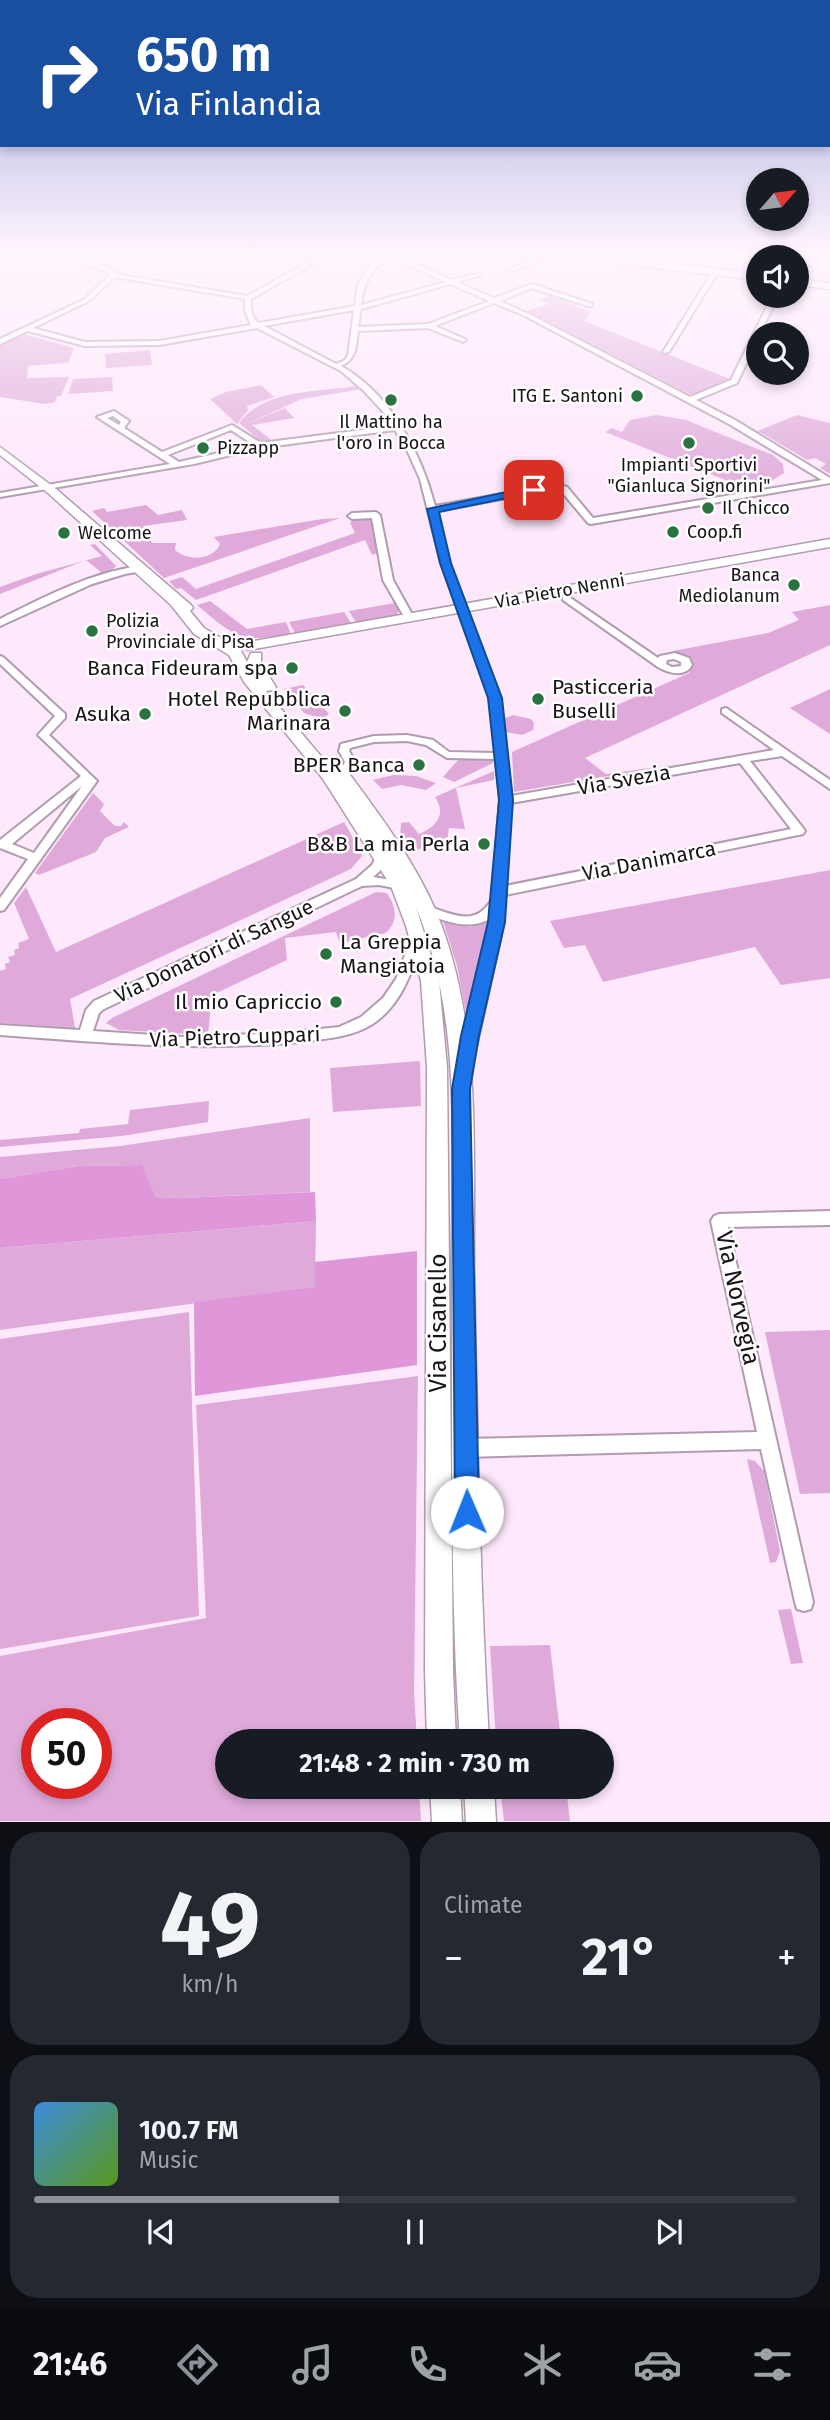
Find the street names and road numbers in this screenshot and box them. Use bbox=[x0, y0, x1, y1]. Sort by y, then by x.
street label: Via Pietro Nenni bbox=[493, 569, 627, 613]
street label: Via Svezia bbox=[576, 759, 672, 801]
street label: Via Danimarca bbox=[580, 835, 718, 887]
street label: Via Donatori di Sangue bbox=[110, 893, 318, 1009]
street label: Via Pietro Cuppari bbox=[149, 1021, 321, 1053]
street label: Via Norvegia bbox=[710, 1228, 766, 1368]
street label: Via Cisanello bbox=[424, 1254, 452, 1392]

